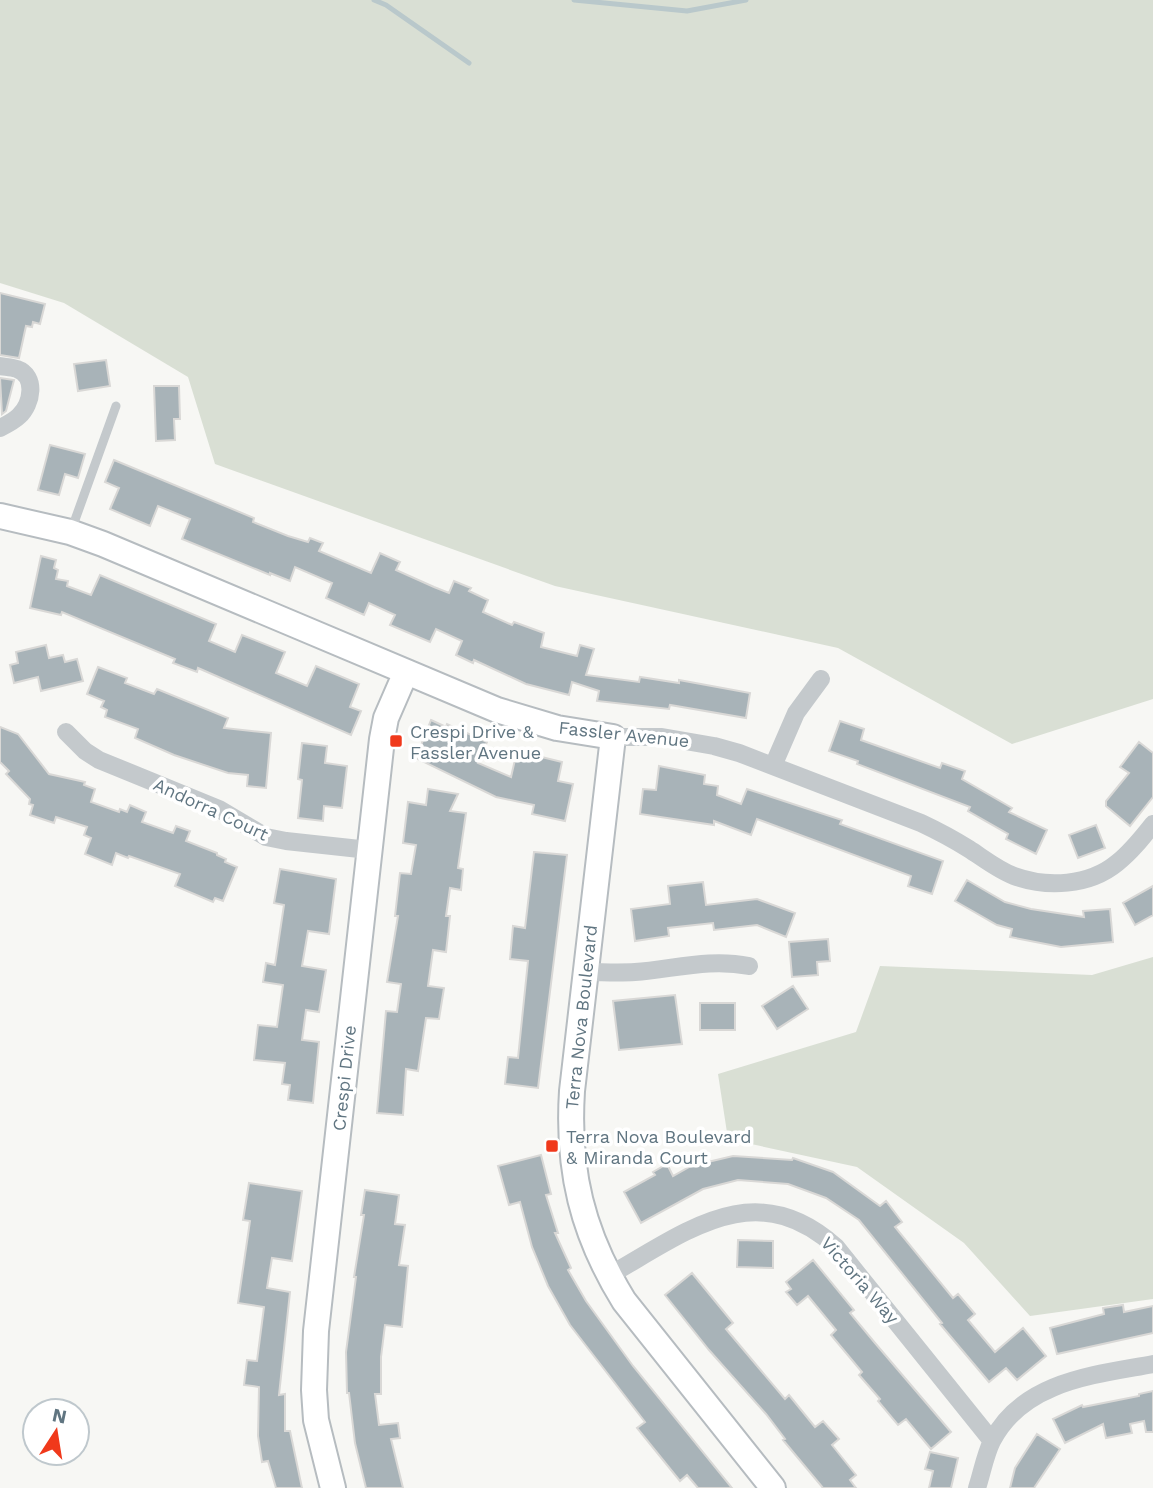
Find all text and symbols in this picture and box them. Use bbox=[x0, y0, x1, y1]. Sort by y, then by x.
street label: Fassler Avenue bbox=[558, 717, 690, 751]
place label: Crespi Drive & Fassler Avenue bbox=[410, 721, 541, 763]
marker: Crespi Drive & Fassler Avenue bbox=[388, 733, 404, 749]
street label: Andorra Court bbox=[150, 773, 272, 845]
street label: Terra Nova Boulevard bbox=[561, 924, 601, 1110]
street label: Crespi Drive bbox=[328, 1024, 360, 1132]
place label: Terra Nova Boulevard & Miranda Court bbox=[566, 1126, 752, 1168]
marker: Terra Nova Boulevard & Miranda Court bbox=[544, 1138, 560, 1154]
street label: Victoria Way bbox=[817, 1232, 904, 1328]
north arrow bbox=[21, 1397, 91, 1467]
text: N bbox=[50, 1403, 69, 1429]

